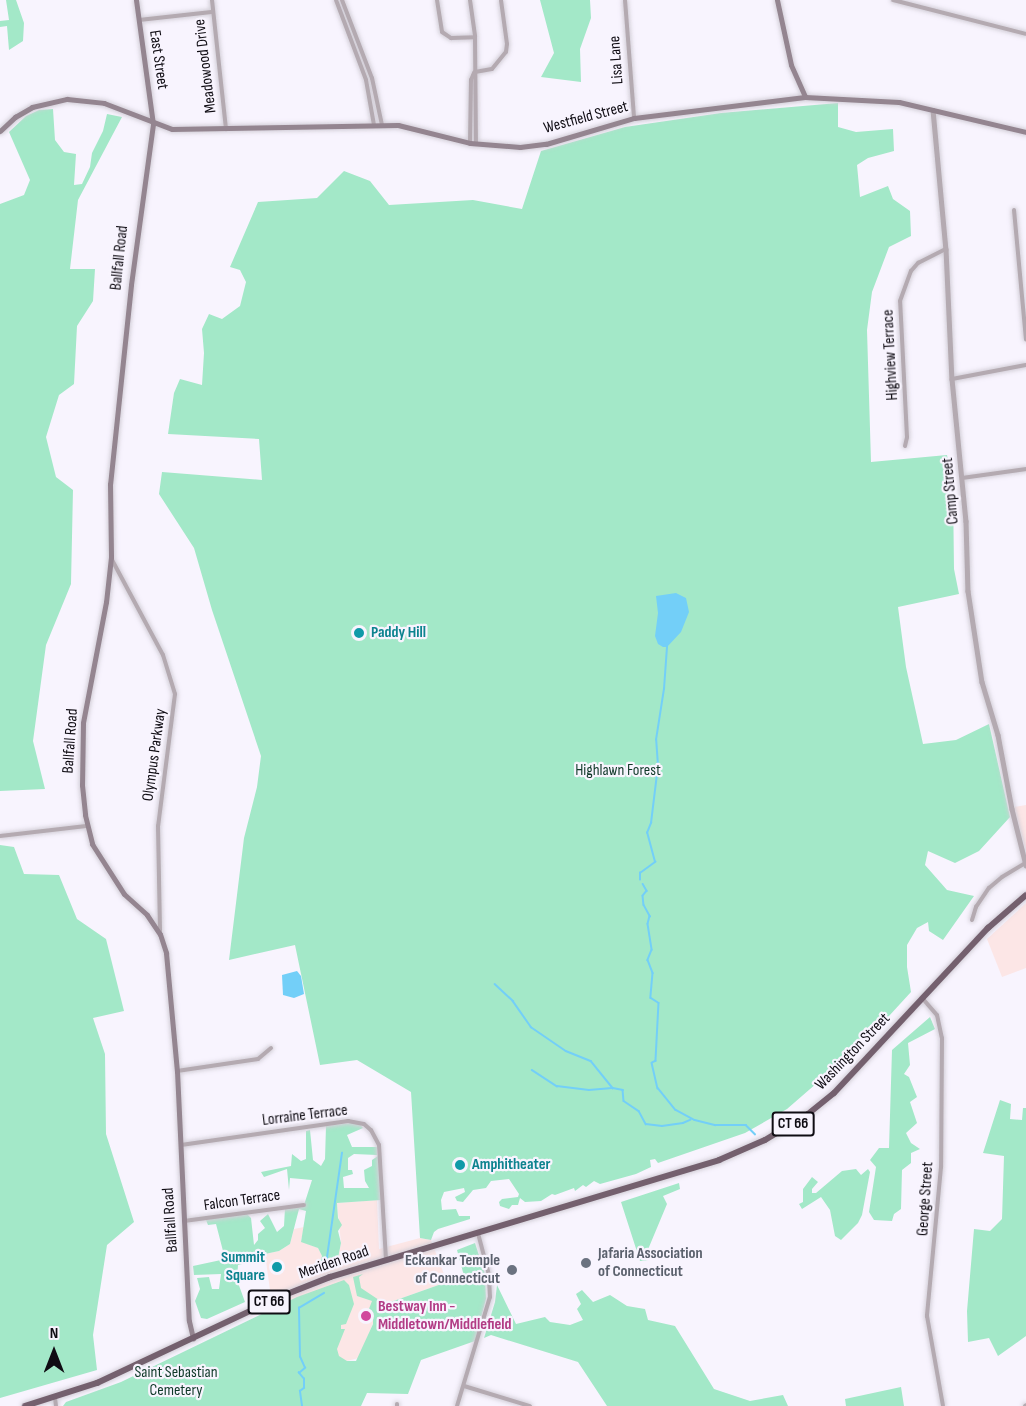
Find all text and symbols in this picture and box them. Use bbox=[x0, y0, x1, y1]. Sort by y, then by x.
street label: Meadowood Drive bbox=[191, 18, 221, 114]
street label: East Street bbox=[144, 29, 172, 91]
street label: Lisa Lane bbox=[606, 35, 628, 85]
street label: Westfield Street bbox=[542, 98, 630, 138]
street label: Ballfall Road bbox=[107, 225, 133, 291]
street label: Highview Terrace bbox=[879, 309, 903, 401]
street label: Camp Street bbox=[939, 457, 963, 525]
place label: Paddy Hill bbox=[371, 623, 426, 643]
marker: Paddy Hill bbox=[352, 626, 366, 640]
street label: Olympus Parkway bbox=[139, 707, 171, 803]
street label: Ballfall Road bbox=[59, 708, 83, 774]
park label: Highlawn Forest bbox=[575, 761, 661, 781]
street label: Washington Street bbox=[812, 1010, 894, 1094]
street label: Lorraine Terrace bbox=[261, 1101, 349, 1131]
road number: CT 66 bbox=[770, 1112, 816, 1136]
place label: Amphitheater bbox=[472, 1155, 550, 1175]
marker: Amphitheater bbox=[453, 1158, 467, 1172]
street label: George Street bbox=[914, 1161, 938, 1237]
street label: Falcon Terrace bbox=[203, 1186, 281, 1216]
street label: Ballfall Road bbox=[159, 1187, 183, 1253]
street label: Meriden Road bbox=[297, 1242, 371, 1284]
place label: Jafaria Association of Connecticut bbox=[598, 1244, 703, 1282]
place label: Summit Square bbox=[221, 1248, 265, 1286]
place label: Eckankar Temple of Connecticut bbox=[405, 1251, 500, 1289]
marker: Jafaria Association of Connecticut bbox=[579, 1256, 593, 1270]
marker: Summit Square bbox=[270, 1260, 284, 1274]
marker: Eckankar Temple of Connecticut bbox=[505, 1263, 519, 1277]
road number: CT 66 bbox=[246, 1290, 292, 1314]
place label: Bestway Inn - Middletown/Middlefield bbox=[378, 1297, 512, 1335]
marker: Bestway Inn - Middletown/Middlefield bbox=[359, 1309, 373, 1323]
north arrow bbox=[24, 1322, 84, 1382]
text: N bbox=[50, 1324, 58, 1343]
park label: Saint Sebastian Cemetery bbox=[134, 1363, 218, 1401]

